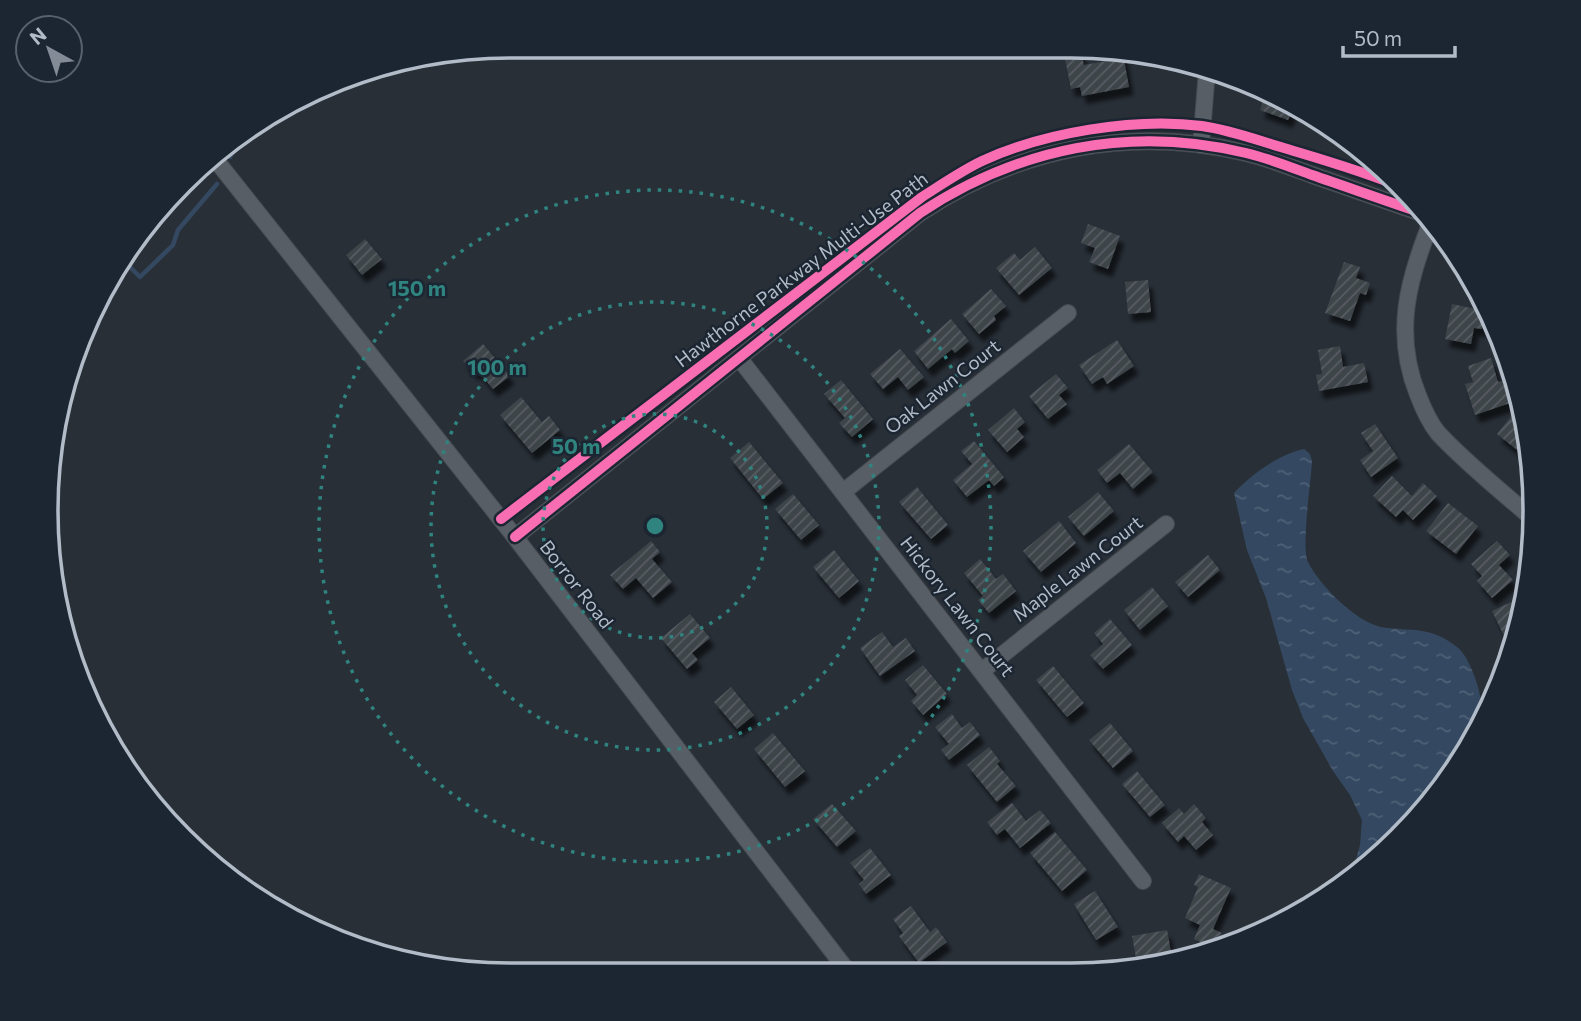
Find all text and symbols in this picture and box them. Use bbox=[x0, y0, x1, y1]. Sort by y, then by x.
north arrow bbox=[14, 14, 84, 84]
scale bar bbox=[1343, 14, 1455, 58]
text: N bbox=[25, 22, 51, 49]
text: 50 m bbox=[1354, 25, 1402, 50]
street label: Hawthorne Parkway Multi-Use Path bbox=[670, 166, 932, 372]
text: 150 m bbox=[388, 275, 446, 300]
street label: Oak Lawn Court bbox=[880, 334, 1004, 438]
text: 100 m bbox=[467, 354, 527, 379]
text: 50 m bbox=[552, 433, 600, 458]
street label: Maple Lawn Court bbox=[1008, 510, 1147, 626]
centre of rings bbox=[643, 514, 667, 538]
street label: Hickory Lawn Court bbox=[896, 531, 1020, 681]
street label: Borror Road bbox=[535, 535, 619, 633]

